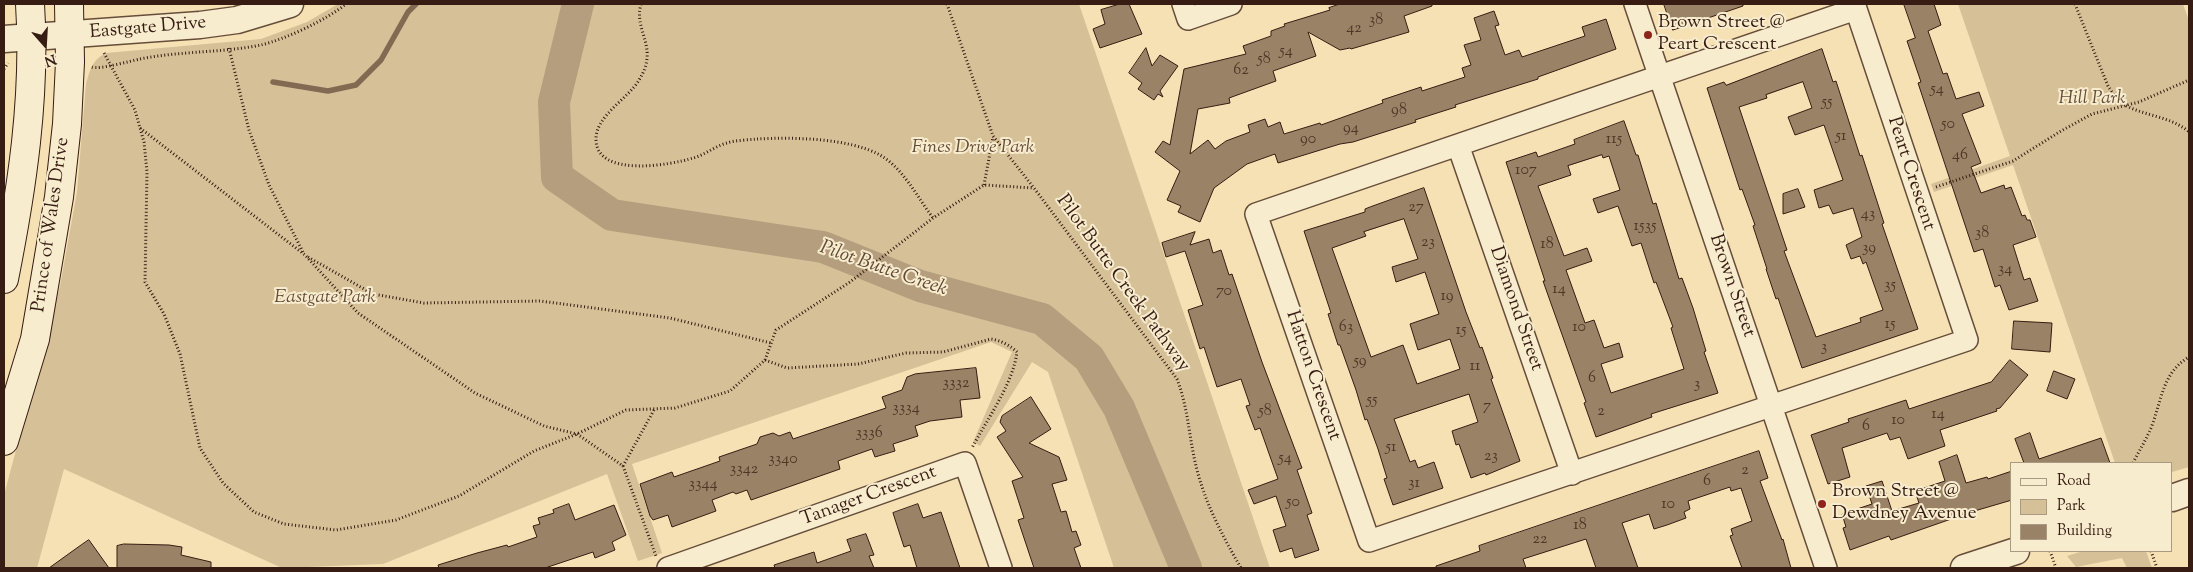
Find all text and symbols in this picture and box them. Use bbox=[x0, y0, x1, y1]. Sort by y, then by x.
house number: 38 bbox=[1369, 11, 1383, 31]
street label: Eastgate Drive bbox=[89, 13, 207, 45]
place label: Brown Street @ Peart Crescent bbox=[1658, 13, 1785, 57]
house number: 42 bbox=[1346, 19, 1362, 39]
north arrow bbox=[20, 20, 70, 70]
marker: Brown Street @ Peart Crescent bbox=[1642, 29, 1654, 41]
house number: 54 bbox=[1279, 42, 1293, 62]
text: N bbox=[41, 48, 58, 70]
house number: 58 bbox=[1257, 50, 1271, 70]
house number: 62 bbox=[1233, 61, 1249, 81]
house number: 54 bbox=[1930, 80, 1944, 100]
park label: Hill Park bbox=[2058, 89, 2126, 111]
house number: 55 bbox=[1821, 93, 1833, 113]
house number: 98 bbox=[1391, 101, 1407, 121]
street label: Peart Crescent bbox=[1881, 114, 1939, 234]
house number: 50 bbox=[1941, 115, 1955, 135]
house number: 94 bbox=[1343, 119, 1359, 139]
house number: 51 bbox=[1836, 127, 1846, 147]
house number: 90 bbox=[1300, 130, 1316, 150]
house number: 115 bbox=[1606, 130, 1622, 150]
street label: Prince of Wales Drive bbox=[28, 136, 76, 314]
park label: Fines Drive Park bbox=[912, 138, 1034, 160]
house number: 46 bbox=[1952, 146, 1968, 166]
house number: 107 bbox=[1515, 161, 1537, 181]
street label: Pilot Butte Creek Pathway bbox=[1050, 191, 1194, 377]
house number: 27 bbox=[1408, 198, 1424, 218]
house number: 43 bbox=[1861, 205, 1875, 225]
house number: 1535 bbox=[1634, 217, 1656, 237]
house number: 38 bbox=[1975, 224, 1989, 244]
street label: Brown Street bbox=[1703, 231, 1759, 341]
house number: 23 bbox=[1421, 233, 1435, 253]
house number: 18 bbox=[1540, 235, 1554, 255]
water label: Pilot Butte Creek bbox=[816, 237, 950, 303]
house number: 39 bbox=[1862, 239, 1876, 259]
street label: Diamond Street bbox=[1483, 244, 1547, 374]
house number: 34 bbox=[1998, 260, 2012, 280]
house number: 35 bbox=[1884, 276, 1896, 296]
house number: 14 bbox=[1552, 280, 1566, 300]
house number: 70 bbox=[1216, 282, 1232, 302]
house number: 19 bbox=[1440, 287, 1454, 307]
park label: Eastgate Park bbox=[274, 288, 376, 310]
street label: Hatton Crescent bbox=[1279, 308, 1345, 444]
house number: 15 bbox=[1885, 315, 1895, 335]
house number: 63 bbox=[1339, 318, 1353, 338]
house number: 10 bbox=[1572, 318, 1586, 338]
house number: 15 bbox=[1456, 321, 1466, 341]
house number: 3 bbox=[1821, 338, 1827, 358]
house number: 59 bbox=[1353, 352, 1367, 372]
house number: 11 bbox=[1470, 357, 1480, 377]
house number: 6 bbox=[1588, 369, 1596, 389]
house number: 3332 bbox=[943, 374, 969, 394]
house number: 3 bbox=[1694, 375, 1700, 395]
house number: 55 bbox=[1366, 391, 1378, 411]
house number: 7 bbox=[1483, 397, 1491, 417]
house number: 3334 bbox=[892, 399, 920, 419]
house number: 58 bbox=[1258, 402, 1272, 422]
house number: 2 bbox=[1597, 402, 1605, 422]
house number: 14 bbox=[1931, 405, 1945, 425]
house number: 10 bbox=[1891, 411, 1905, 431]
house number: 6 bbox=[1862, 417, 1870, 437]
house number: 3336 bbox=[855, 424, 883, 444]
house number: 51 bbox=[1386, 438, 1396, 458]
house number: 23 bbox=[1484, 447, 1498, 467]
house number: 54 bbox=[1278, 449, 1292, 469]
house number: 3340 bbox=[768, 450, 798, 470]
house number: 3342 bbox=[730, 460, 758, 480]
house number: 2 bbox=[1741, 461, 1749, 481]
street label: Tanager Crescent bbox=[798, 462, 940, 532]
legend bbox=[2010, 462, 2173, 552]
text: Road bbox=[2057, 471, 2091, 492]
house number: 6 bbox=[1703, 472, 1711, 492]
house number: 31 bbox=[1408, 474, 1420, 494]
house number: 3344 bbox=[688, 475, 718, 495]
place label: Brown Street @ Dewdney Avenue bbox=[1832, 482, 1977, 526]
house number: 50 bbox=[1286, 493, 1300, 513]
house number: 10 bbox=[1661, 495, 1675, 515]
text: Park bbox=[2057, 496, 2086, 517]
marker: Brown Street @ Dewdney Avenue bbox=[1816, 498, 1828, 510]
house number: 18 bbox=[1573, 516, 1587, 536]
text: Building bbox=[2057, 521, 2112, 542]
house number: 22 bbox=[1533, 530, 1547, 550]

